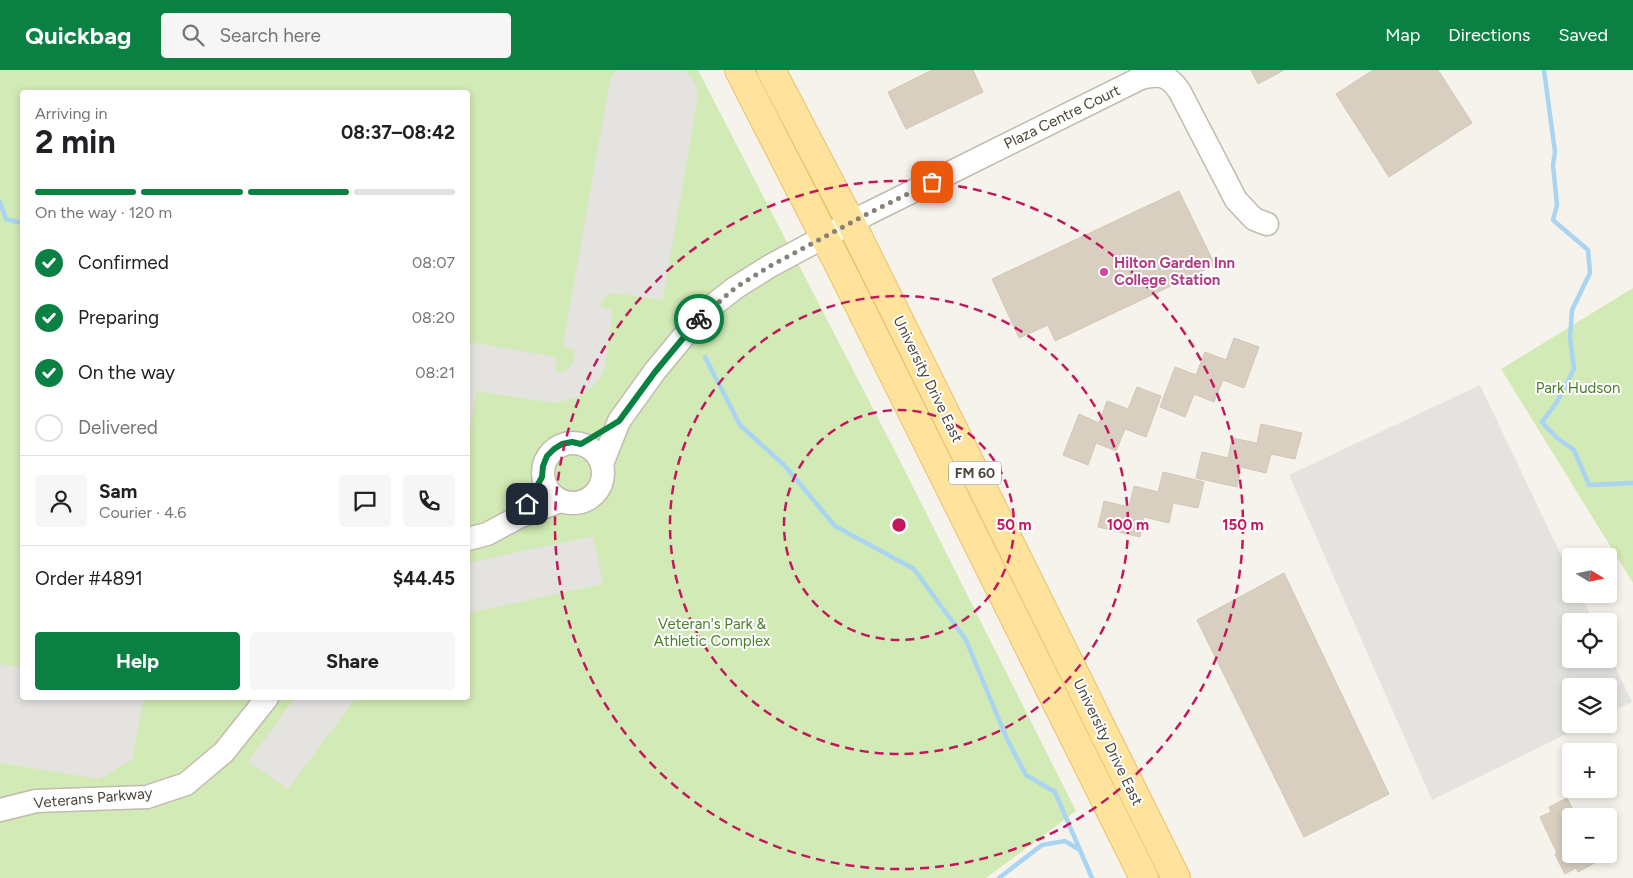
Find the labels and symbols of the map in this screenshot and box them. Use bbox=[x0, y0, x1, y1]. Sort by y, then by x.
street label: Plaza Centre Court bbox=[1001, 81, 1123, 153]
pin bbox=[911, 161, 953, 203]
place label: Hilton Garden Inn College Station bbox=[1114, 254, 1235, 289]
marker: Hilton Garden Inn College Station bbox=[1098, 266, 1110, 278]
courier bbox=[674, 294, 724, 344]
street label: University Drive East bbox=[890, 313, 967, 446]
park label: Park Hudson bbox=[1536, 379, 1620, 397]
road number: FM 60 bbox=[949, 462, 1001, 484]
pin bbox=[506, 483, 548, 525]
centre of rings bbox=[890, 516, 908, 534]
text: 50 m bbox=[996, 516, 1032, 534]
text: 100 m bbox=[1107, 516, 1149, 534]
text: 150 m bbox=[1222, 516, 1264, 534]
north arrow bbox=[1562, 548, 1618, 602]
park label: Veteran's Park & Athletic Complex bbox=[654, 615, 770, 650]
street label: University Drive East bbox=[1070, 676, 1147, 809]
street label: Veterans Parkway bbox=[33, 784, 153, 812]

